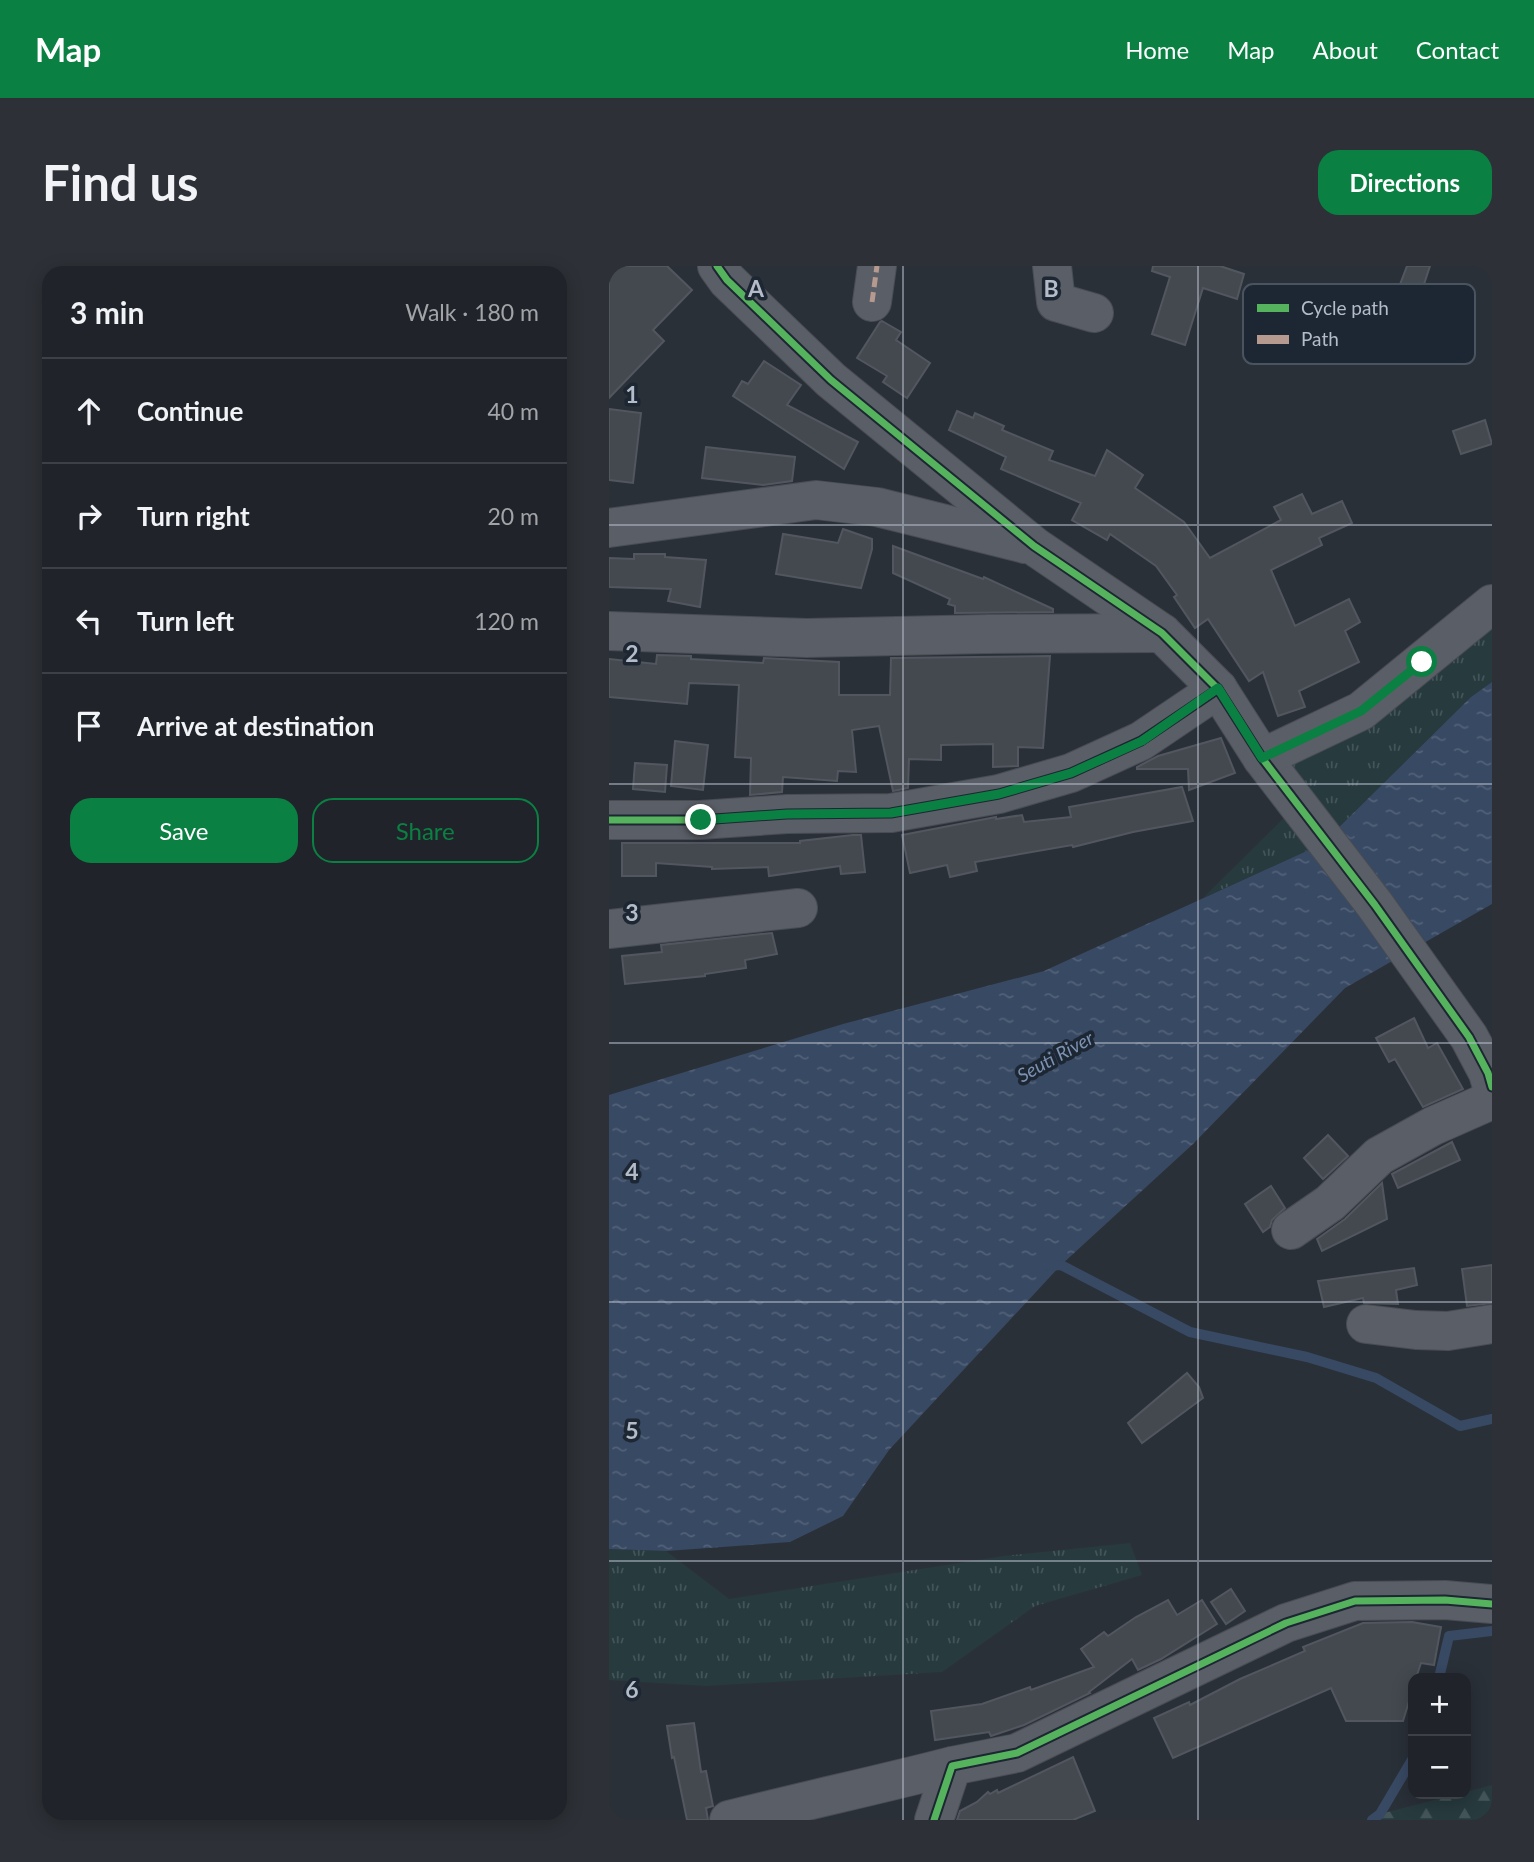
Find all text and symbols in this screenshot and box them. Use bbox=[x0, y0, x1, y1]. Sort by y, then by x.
text: Map bbox=[35, 29, 101, 69]
text: Home bbox=[1125, 35, 1189, 64]
text: Map bbox=[1227, 35, 1275, 64]
text: About bbox=[1313, 35, 1378, 64]
text: Contact bbox=[1416, 35, 1499, 64]
button: Directions bbox=[1318, 150, 1492, 215]
text: Find us bbox=[42, 153, 199, 211]
text: A bbox=[747, 274, 765, 302]
text: B bbox=[1043, 274, 1059, 302]
legend bbox=[1243, 284, 1475, 364]
text: 3 min bbox=[70, 294, 144, 330]
text: Cycle path bbox=[1301, 296, 1389, 319]
text: Walk · 180 m bbox=[405, 298, 539, 326]
text: Path bbox=[1301, 327, 1339, 350]
text: 1 bbox=[625, 380, 639, 408]
icon: ahead bbox=[70, 392, 108, 430]
text: Continue bbox=[137, 395, 243, 427]
text: 40 m bbox=[488, 397, 539, 425]
icon: right bbox=[70, 497, 108, 535]
text: Turn right bbox=[137, 500, 250, 532]
text: 20 m bbox=[488, 502, 539, 530]
icon: left bbox=[70, 602, 108, 640]
text: Turn left bbox=[137, 605, 234, 637]
text: 120 m bbox=[474, 607, 539, 635]
text: 2 bbox=[625, 639, 639, 667]
route start bbox=[1406, 646, 1437, 677]
icon: arrive bbox=[70, 707, 108, 745]
text: Arrive at destination bbox=[137, 710, 374, 742]
button: Save bbox=[70, 798, 298, 863]
button: Share bbox=[312, 798, 539, 863]
route end bbox=[685, 804, 716, 835]
text: 3 bbox=[625, 898, 639, 926]
water label: Seuti River bbox=[1013, 1025, 1098, 1086]
text: 4 bbox=[625, 1157, 639, 1185]
text: 5 bbox=[625, 1416, 639, 1444]
map controls bbox=[1408, 1673, 1471, 1799]
button: + bbox=[1408, 1673, 1471, 1736]
text: 6 bbox=[625, 1675, 639, 1703]
button: − bbox=[1408, 1736, 1471, 1799]

